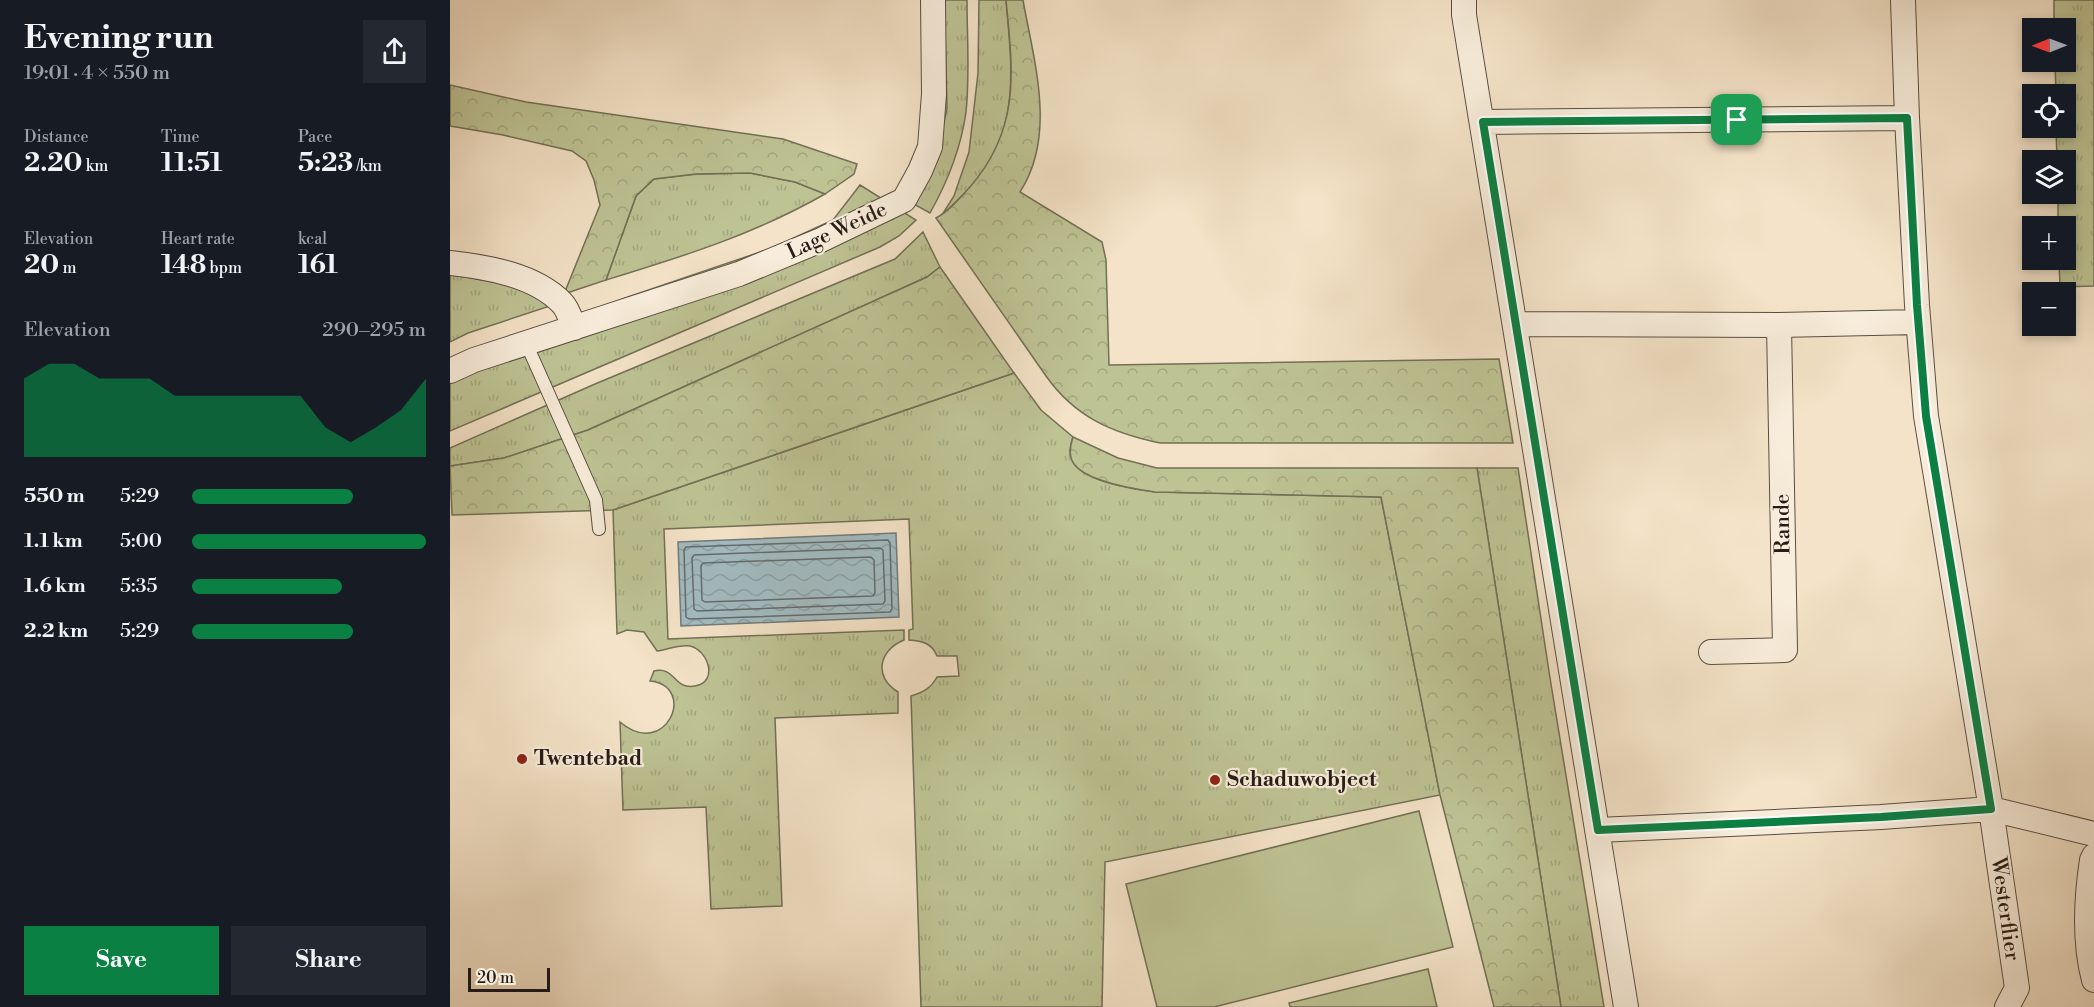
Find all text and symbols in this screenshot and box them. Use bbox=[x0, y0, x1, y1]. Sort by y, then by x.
text: Evening run bbox=[24, 18, 213, 59]
north arrow bbox=[2022, 18, 2076, 72]
map controls bbox=[2022, 18, 2076, 336]
button: share bbox=[363, 20, 426, 83]
text: 19:01 · 4 × 550 m bbox=[24, 61, 170, 86]
button: locate bbox=[2022, 84, 2076, 138]
pin bbox=[1711, 94, 1762, 145]
icon: arrive bbox=[1720, 103, 1753, 136]
text: Distance bbox=[24, 127, 89, 147]
text: Time bbox=[161, 127, 200, 147]
text: Pace bbox=[298, 127, 332, 147]
text: 2.20 bbox=[24, 147, 83, 179]
text: 11:51 bbox=[161, 147, 223, 179]
text: 5:23 bbox=[298, 147, 353, 179]
button: layers bbox=[2022, 150, 2076, 204]
text: km bbox=[83, 156, 108, 176]
text: /km bbox=[353, 156, 382, 176]
street label: Lage Weide bbox=[783, 196, 891, 266]
button: + bbox=[2022, 216, 2076, 270]
text: Elevation bbox=[24, 229, 93, 249]
text: Heart rate bbox=[161, 229, 235, 249]
text: kcal bbox=[298, 229, 327, 249]
text: 20 bbox=[24, 249, 59, 281]
text: 148 bbox=[161, 249, 206, 281]
text: 161 bbox=[298, 249, 338, 281]
text: m bbox=[59, 258, 76, 278]
text: bpm bbox=[206, 258, 242, 278]
button: − bbox=[2022, 282, 2076, 336]
text: Elevation bbox=[24, 318, 111, 343]
text: 290–295 m bbox=[322, 318, 426, 343]
text: 550 m bbox=[24, 484, 85, 509]
text: 5:29 bbox=[120, 484, 159, 509]
street label: Rande bbox=[1769, 493, 1797, 555]
text: 1.1 km bbox=[24, 529, 83, 554]
text: 5:00 bbox=[120, 529, 162, 554]
text: 1.6 km bbox=[24, 574, 86, 599]
text: 5:35 bbox=[120, 574, 158, 599]
text: 2.2 km bbox=[24, 619, 88, 644]
text: 5:29 bbox=[120, 619, 159, 644]
place label: Twentebad bbox=[534, 746, 642, 772]
marker: Twentebad bbox=[515, 752, 529, 766]
place label: Schaduwobject bbox=[1227, 767, 1377, 793]
marker: Schaduwobject bbox=[1208, 773, 1222, 787]
street label: Westerflier bbox=[1985, 855, 2025, 962]
button: Save bbox=[24, 926, 219, 995]
button: Share bbox=[231, 926, 426, 995]
scale bar bbox=[468, 965, 550, 992]
text: 20 m bbox=[477, 968, 514, 988]

